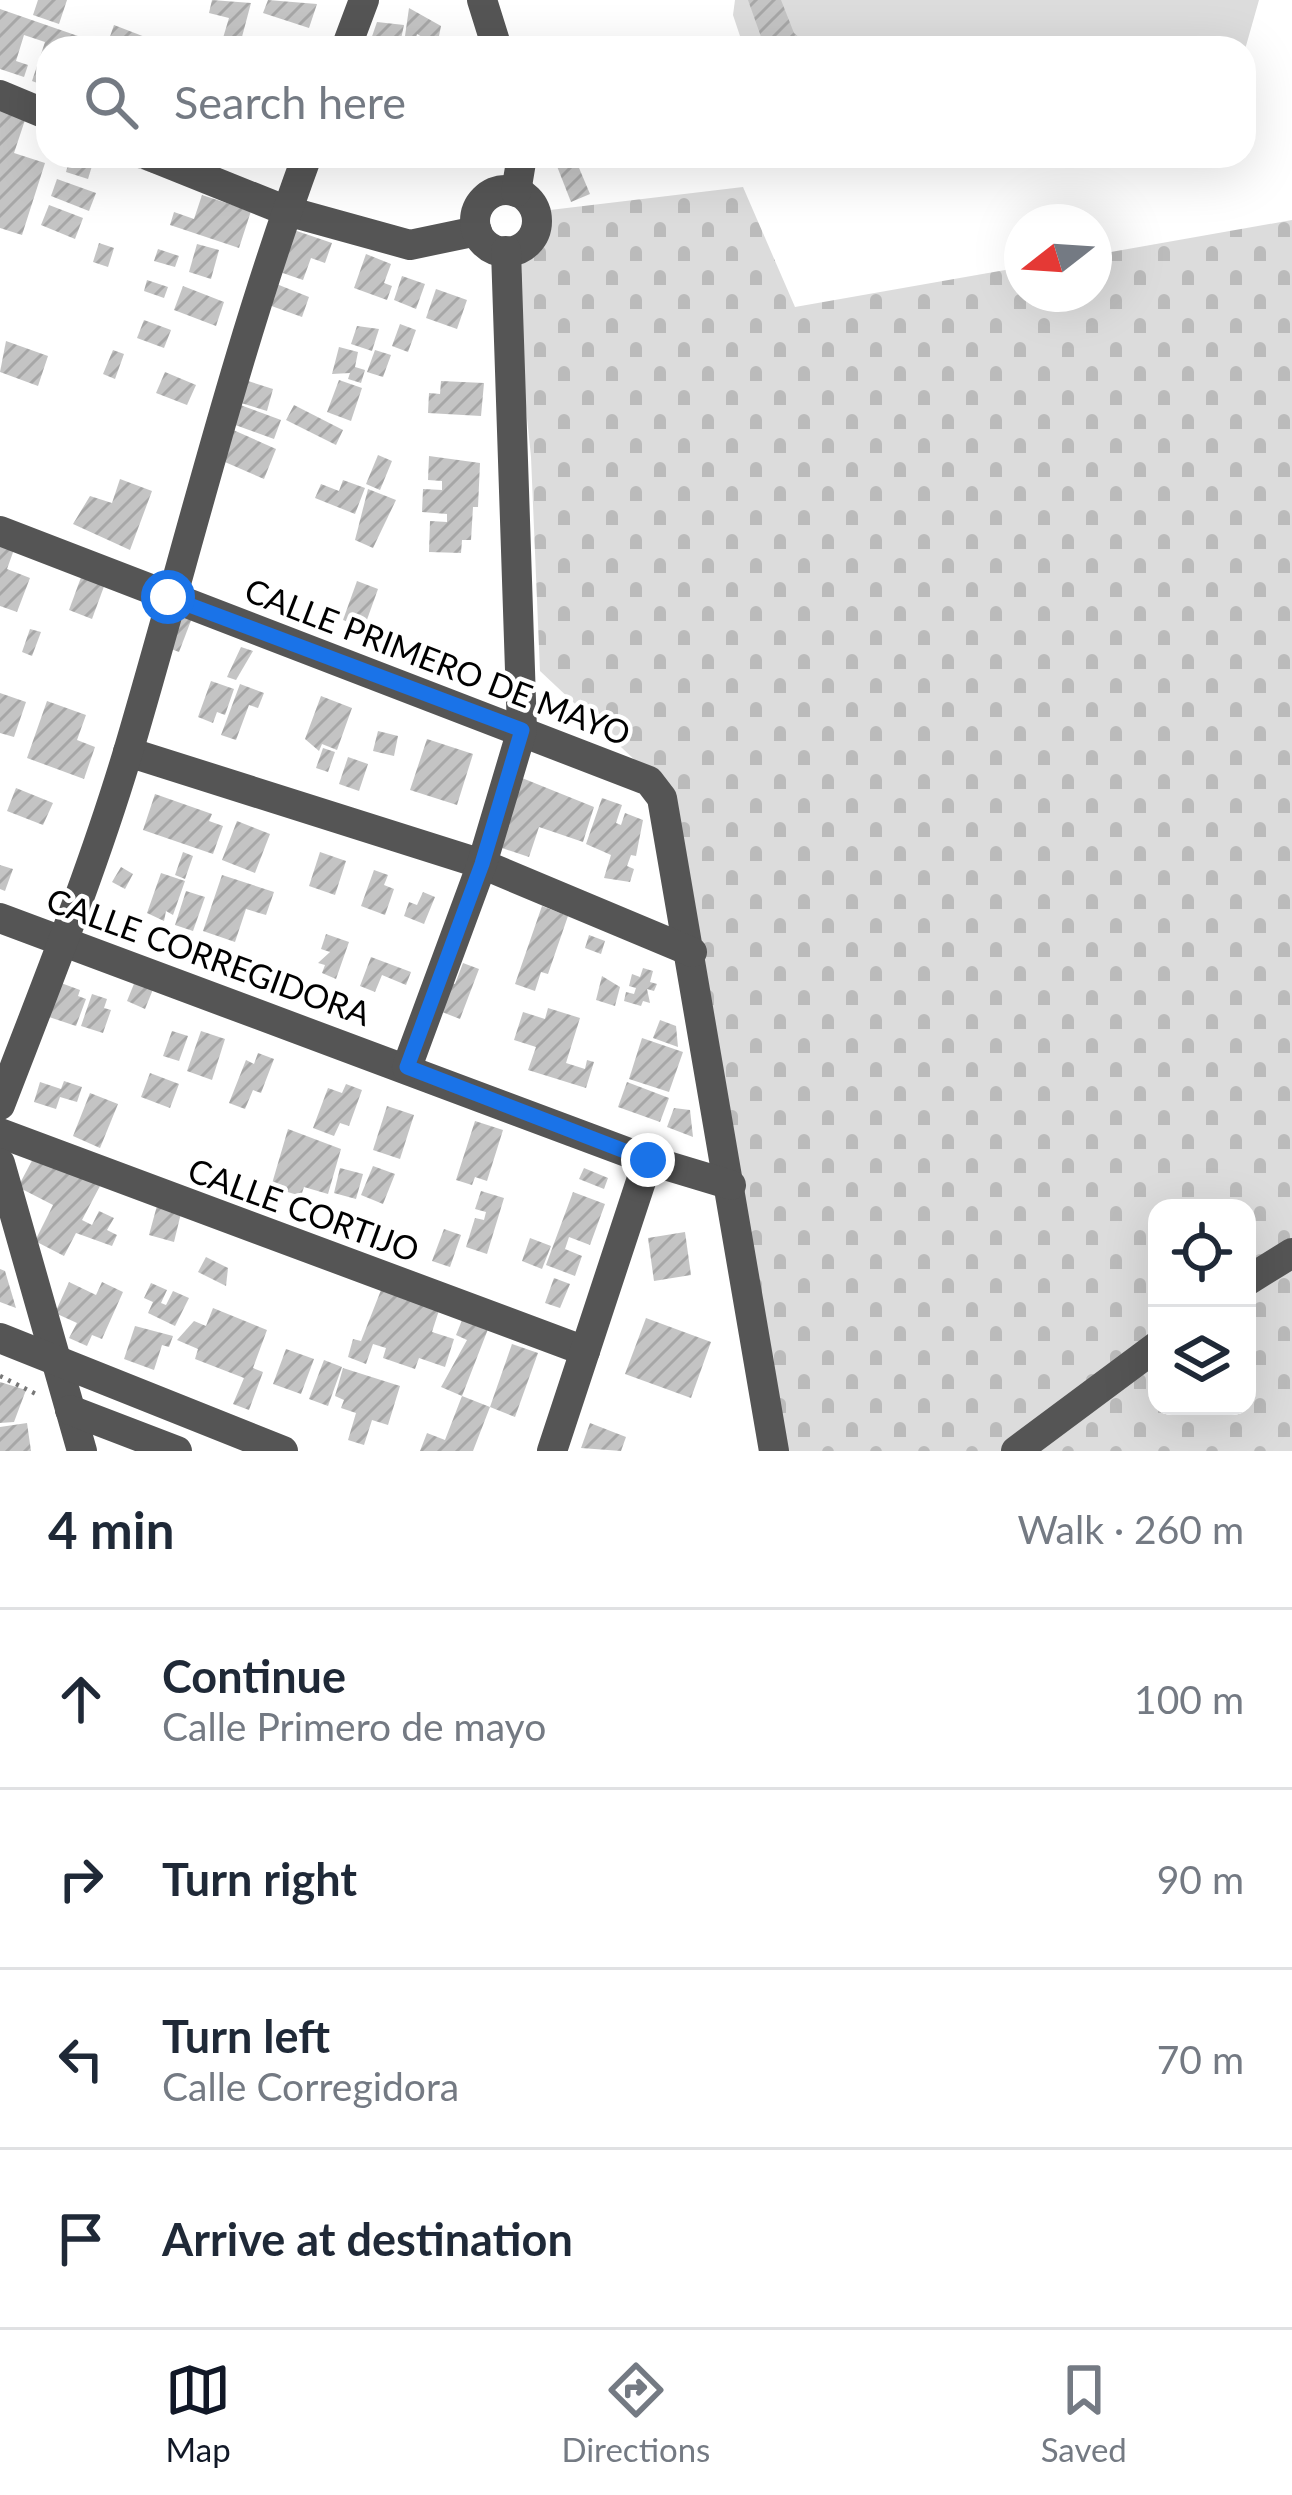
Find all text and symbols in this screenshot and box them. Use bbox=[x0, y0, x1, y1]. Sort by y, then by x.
search box bbox=[36, 36, 1256, 168]
icon: search bbox=[78, 69, 144, 135]
text: Search here bbox=[174, 75, 406, 129]
north arrow bbox=[1004, 204, 1112, 312]
street label: CALLE PRIMERO DE MAYO bbox=[240, 569, 636, 753]
route start bbox=[141, 570, 195, 624]
street label: CALLE CORREGIDORA bbox=[42, 879, 377, 1033]
route end bbox=[621, 1133, 675, 1187]
street label: CALLE CORTIJO bbox=[183, 1149, 425, 1269]
map controls bbox=[1148, 1199, 1256, 1415]
button: locate bbox=[1148, 1199, 1256, 1307]
button: layers bbox=[1148, 1307, 1256, 1415]
text: 4 min bbox=[48, 1499, 174, 1560]
text: Walk · 260 m bbox=[1017, 1506, 1244, 1552]
text: Continue bbox=[162, 1649, 346, 1703]
icon: ahead bbox=[48, 1666, 114, 1732]
text: 100 m bbox=[1134, 1676, 1244, 1722]
text: Calle Primero de mayo bbox=[162, 1703, 546, 1749]
icon: right bbox=[48, 1846, 114, 1912]
text: Turn right bbox=[162, 1852, 357, 1906]
text: 90 m bbox=[1157, 1856, 1244, 1902]
text: Turn left bbox=[162, 2009, 330, 2063]
icon: left bbox=[48, 2026, 114, 2092]
text: 70 m bbox=[1157, 2036, 1244, 2082]
text: Calle Corregidora bbox=[162, 2063, 459, 2109]
icon: arrive bbox=[48, 2206, 114, 2272]
text: Arrive at destination bbox=[162, 2212, 573, 2266]
tab: Map bbox=[165, 2357, 231, 2469]
tab: Directions bbox=[561, 2357, 710, 2469]
tab: Saved bbox=[1041, 2357, 1127, 2469]

